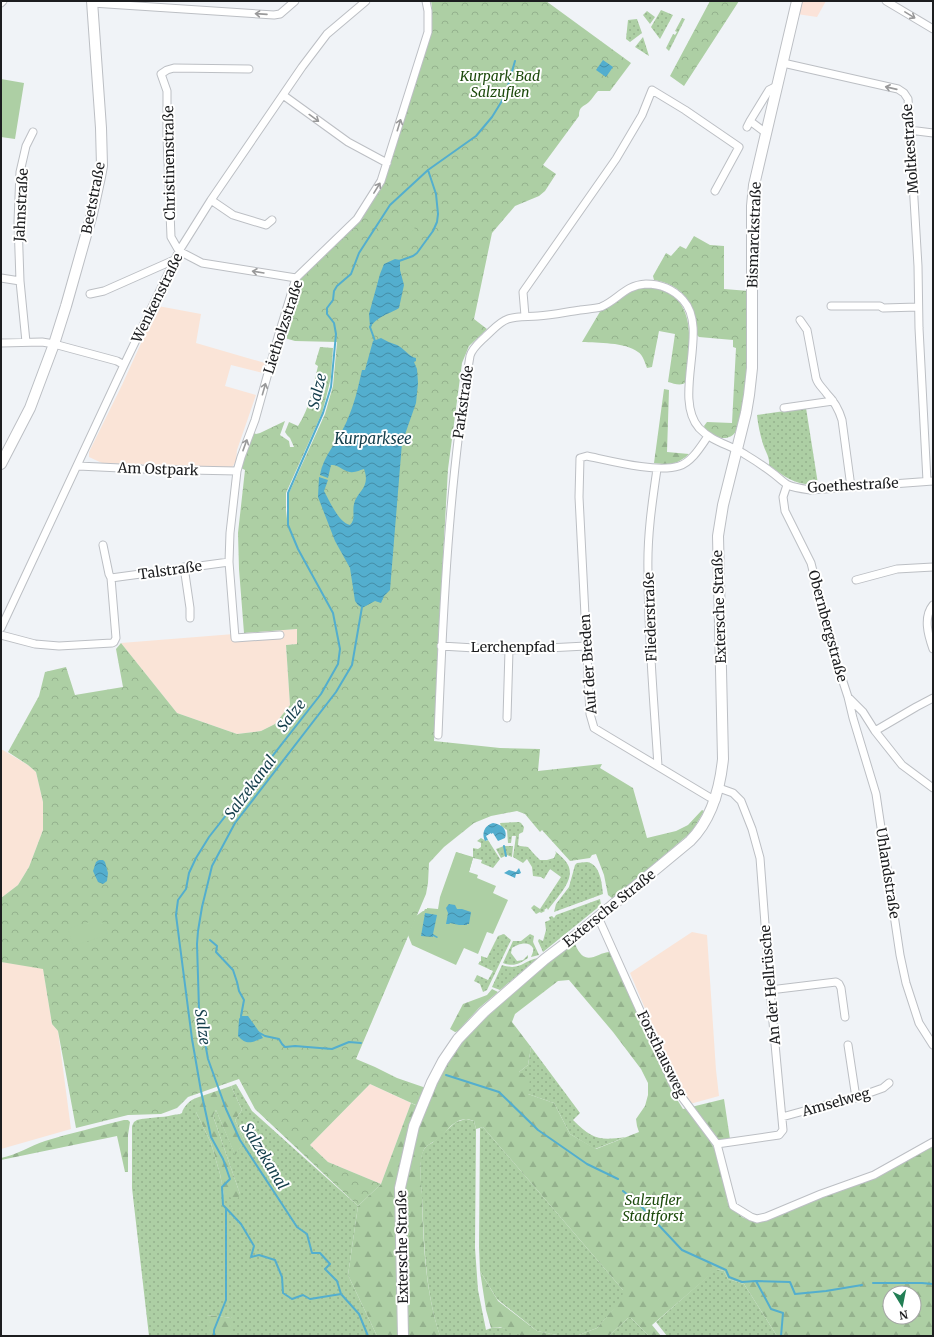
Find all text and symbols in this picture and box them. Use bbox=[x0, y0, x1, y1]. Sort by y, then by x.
one-way arrow bbox=[255, 11, 268, 18]
one-way arrow bbox=[904, 12, 916, 20]
park label: Kurpark Bad Salzuflen bbox=[459, 67, 540, 101]
one-way arrow bbox=[885, 83, 898, 91]
street label: Moltkestraße bbox=[898, 103, 922, 195]
street label: Christinenstraße bbox=[159, 105, 179, 221]
one-way arrow bbox=[309, 114, 320, 122]
one-way arrow bbox=[396, 119, 403, 132]
street label: Beetstraße bbox=[77, 161, 109, 235]
street label: Jahnstraße bbox=[10, 168, 32, 243]
street label: Bismarckstraße bbox=[743, 181, 765, 289]
one-way arrow bbox=[373, 183, 381, 194]
street label: Wenkenstraße bbox=[127, 250, 187, 347]
one-way arrow bbox=[251, 268, 264, 276]
street label: Lietholzstraße bbox=[259, 278, 307, 376]
street label: Parkstraße bbox=[449, 364, 477, 440]
water label: Salze bbox=[304, 371, 330, 411]
one-way arrow bbox=[261, 382, 268, 395]
water label: Kurparksee bbox=[333, 429, 412, 448]
one-way arrow bbox=[242, 439, 249, 452]
street label: Am Ostpark bbox=[116, 459, 199, 479]
street label: Goethestraße bbox=[807, 474, 899, 496]
street label: Extersche Straße bbox=[708, 550, 730, 664]
street label: Talstraße bbox=[137, 557, 203, 583]
street label: Obernbergstraße bbox=[804, 568, 852, 684]
street label: Fliederstraße bbox=[639, 572, 661, 662]
street label: Auf der Breden bbox=[576, 613, 601, 716]
street label: Lerchenpfad bbox=[471, 638, 556, 656]
water label: Salze bbox=[272, 695, 310, 735]
water label: Salzekanal bbox=[220, 751, 280, 823]
street label: Uhlandstraße bbox=[872, 826, 904, 920]
street label: Extersche Straße bbox=[559, 865, 659, 951]
street label: An der Hellrüsche bbox=[756, 924, 784, 1047]
water label: Salze bbox=[191, 1008, 215, 1047]
street label: Forsthausweg bbox=[633, 1008, 691, 1101]
street label: Amselweg bbox=[799, 1084, 872, 1121]
water label: Salzekanal bbox=[238, 1119, 292, 1193]
street label: Extersche Straße bbox=[392, 1190, 412, 1304]
park label: Salzufler Stadtforst bbox=[622, 1191, 684, 1225]
north arrow bbox=[882, 1285, 922, 1325]
text: N bbox=[898, 1307, 909, 1323]

